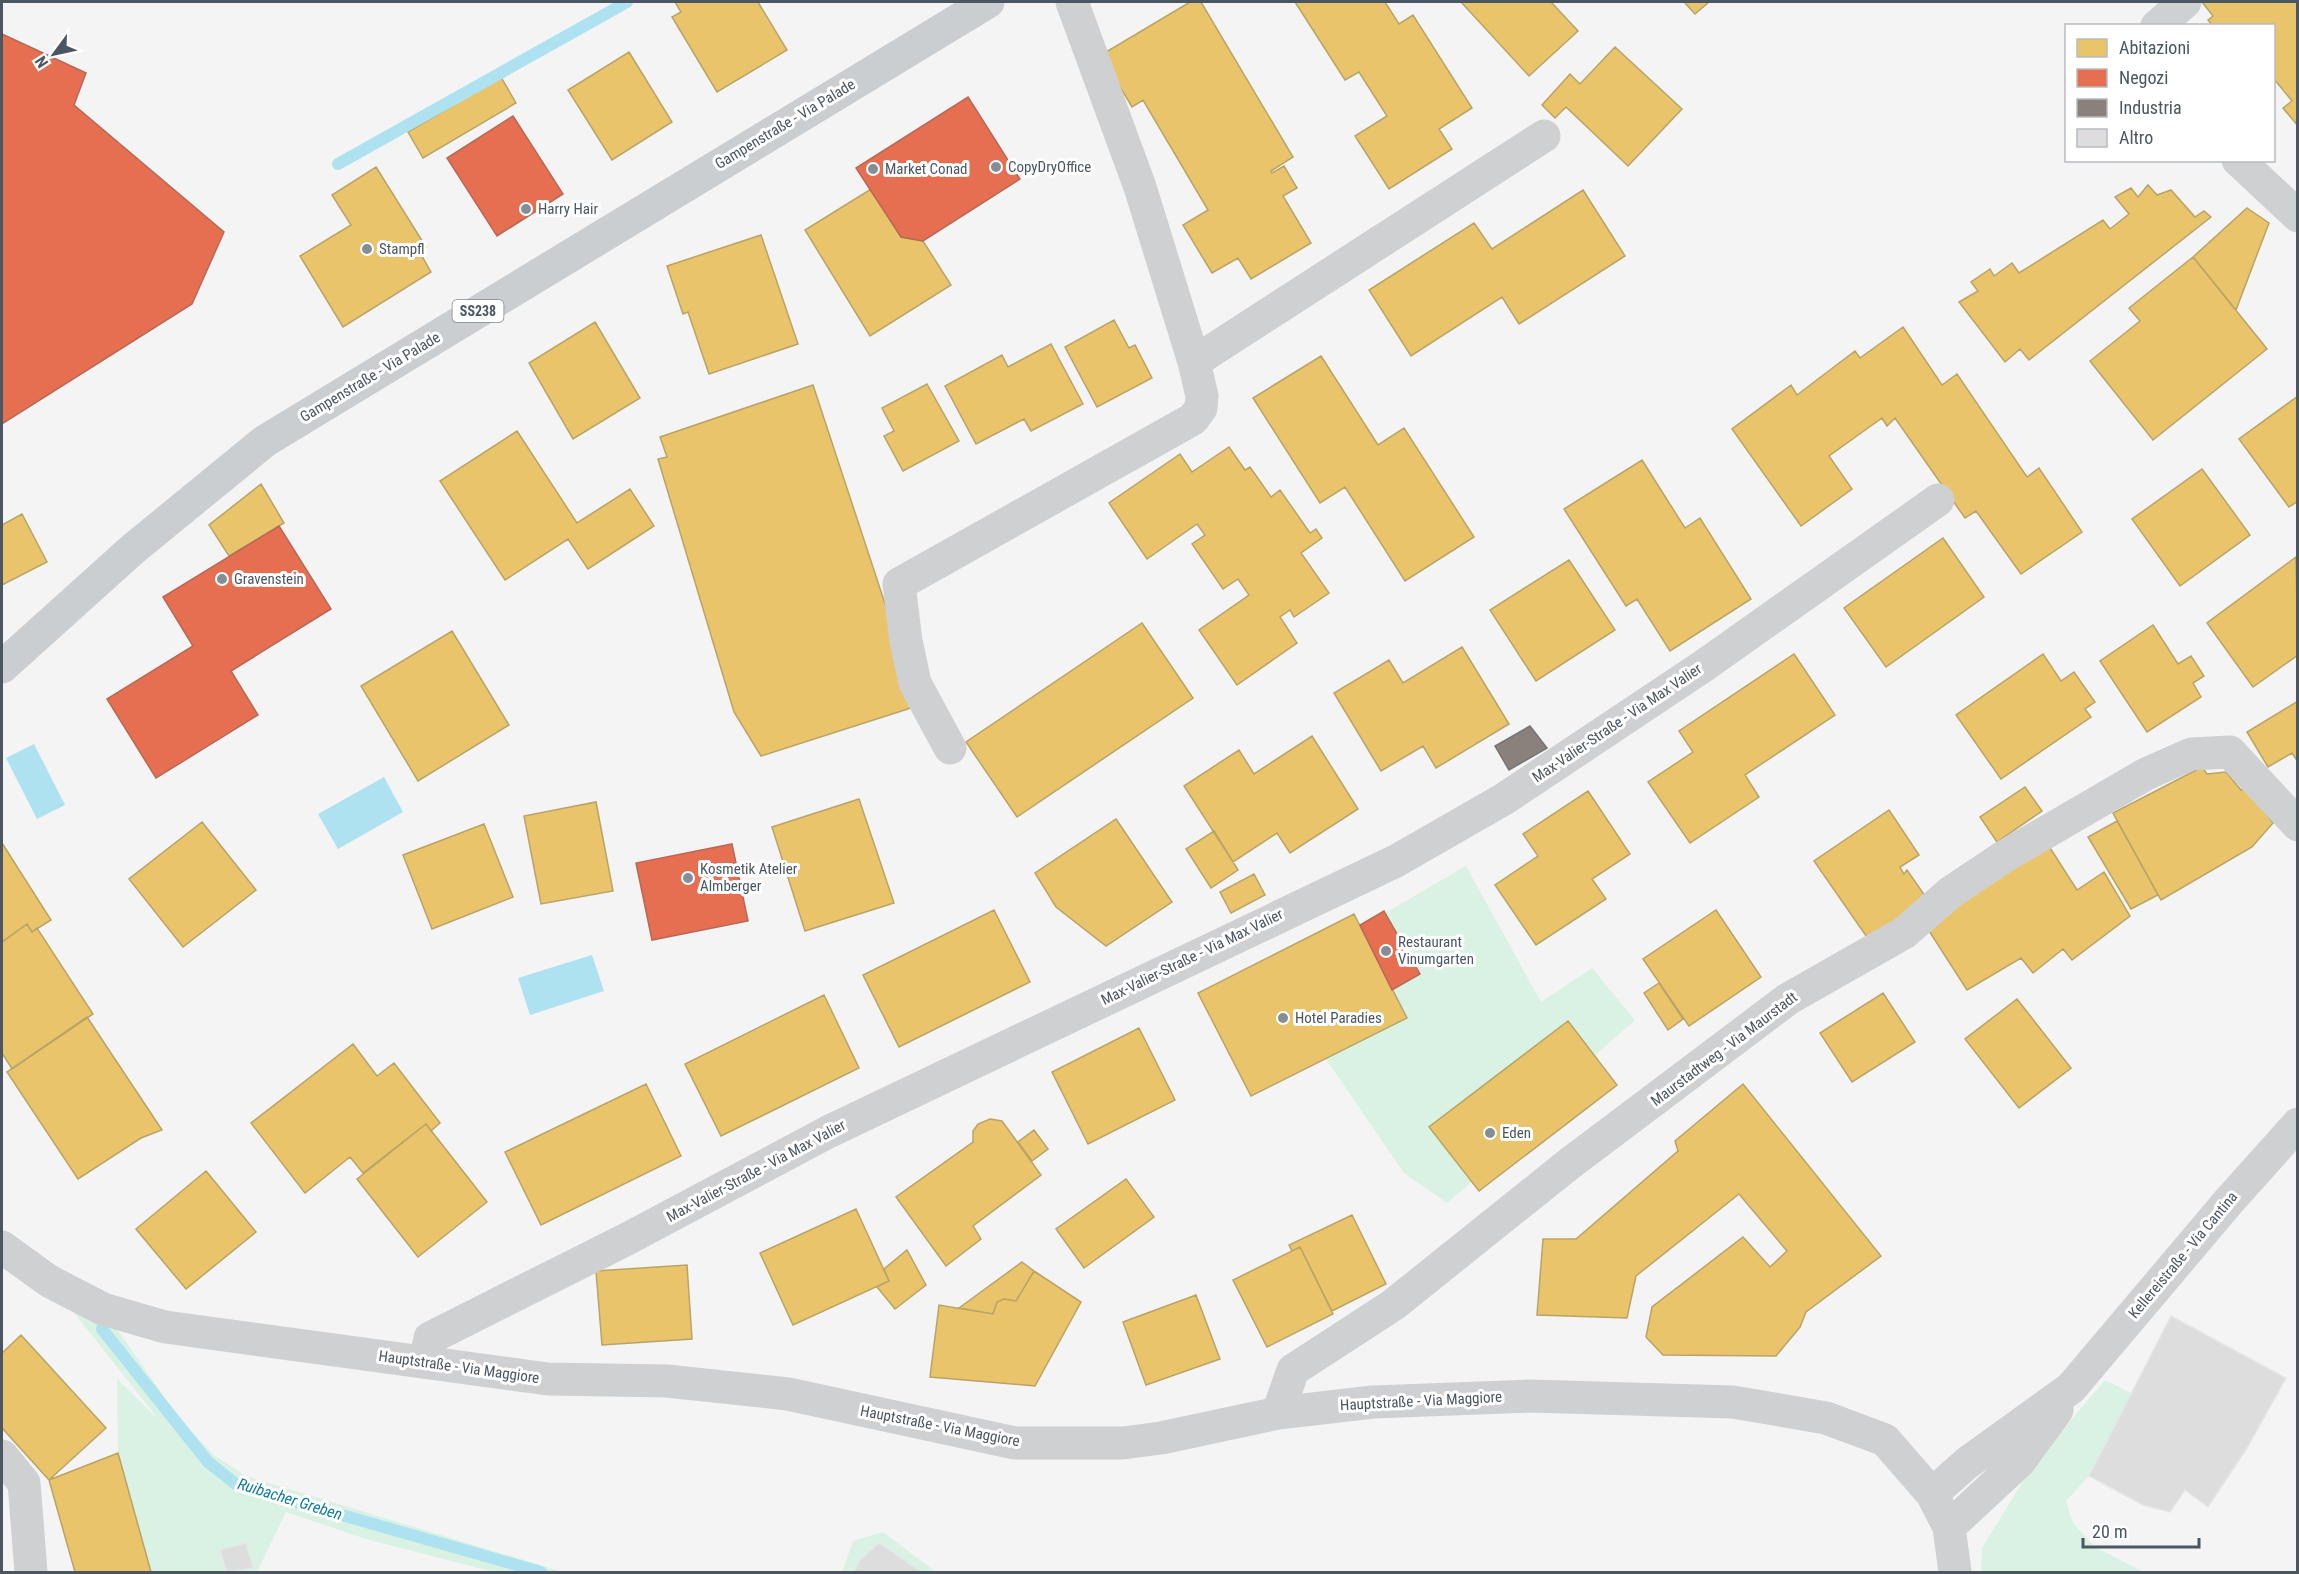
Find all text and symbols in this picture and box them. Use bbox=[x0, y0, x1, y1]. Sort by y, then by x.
north arrow bbox=[24, 24, 84, 84]
legend bbox=[2065, 24, 2275, 162]
text: Abitazioni bbox=[2119, 37, 2190, 58]
text: N bbox=[31, 53, 52, 71]
text: Negozi bbox=[2119, 67, 2168, 88]
street label: Gampenstraße - Via Palade bbox=[712, 75, 858, 173]
text: Industria bbox=[2119, 97, 2182, 118]
text: Altro bbox=[2119, 127, 2153, 148]
place label: CopyDryOffice bbox=[1008, 158, 1091, 176]
place label: Market Conad bbox=[885, 160, 968, 178]
marker: CopyDryOffice bbox=[989, 160, 1003, 174]
marker: Market Conad bbox=[866, 162, 880, 176]
place label: Harry Hair bbox=[538, 200, 598, 218]
marker: Harry Hair bbox=[519, 202, 533, 216]
place label: Stampfl bbox=[379, 240, 425, 258]
marker: Stampfl bbox=[360, 242, 374, 256]
road number: SS238 bbox=[452, 300, 504, 322]
street label: Gampenstraße - Via Palade bbox=[297, 328, 443, 426]
place label: Gravenstein bbox=[234, 570, 304, 588]
marker: Gravenstein bbox=[215, 572, 229, 586]
street label: Max-Valier-Straße - Via Max Valier bbox=[1529, 659, 1705, 786]
place label: Kosmetik Atelier Almberger bbox=[700, 860, 798, 895]
marker: Kosmetik Atelier Almberger bbox=[681, 871, 695, 885]
street label: Max-Valier-Straße - Via Max Valier bbox=[1098, 905, 1286, 1009]
place label: Restaurant Vinumgarten bbox=[1398, 933, 1474, 968]
marker: Restaurant Vinumgarten bbox=[1379, 944, 1393, 958]
street label: Maurstadtweg - Via Maurstadt bbox=[1647, 988, 1801, 1110]
place label: Hotel Paradies bbox=[1295, 1009, 1382, 1027]
marker: Hotel Paradies bbox=[1276, 1011, 1290, 1025]
street label: Max-Valier-Straße - Via Max Valier bbox=[663, 1116, 849, 1226]
place label: Eden bbox=[1502, 1124, 1531, 1142]
marker: Eden bbox=[1483, 1126, 1497, 1140]
street label: Kellereistraße - Via Cantina bbox=[2125, 1188, 2241, 1322]
street label: Hauptstraße - Via Maggiore bbox=[378, 1347, 540, 1387]
street label: Hauptstraße - Via Maggiore bbox=[1340, 1388, 1502, 1414]
street label: Hauptstraße - Via Maggiore bbox=[859, 1402, 1021, 1450]
water label: Ruibacher Greben bbox=[235, 1474, 345, 1524]
scale bar bbox=[2083, 1511, 2198, 1549]
text: 20 m bbox=[2092, 1521, 2127, 1542]

